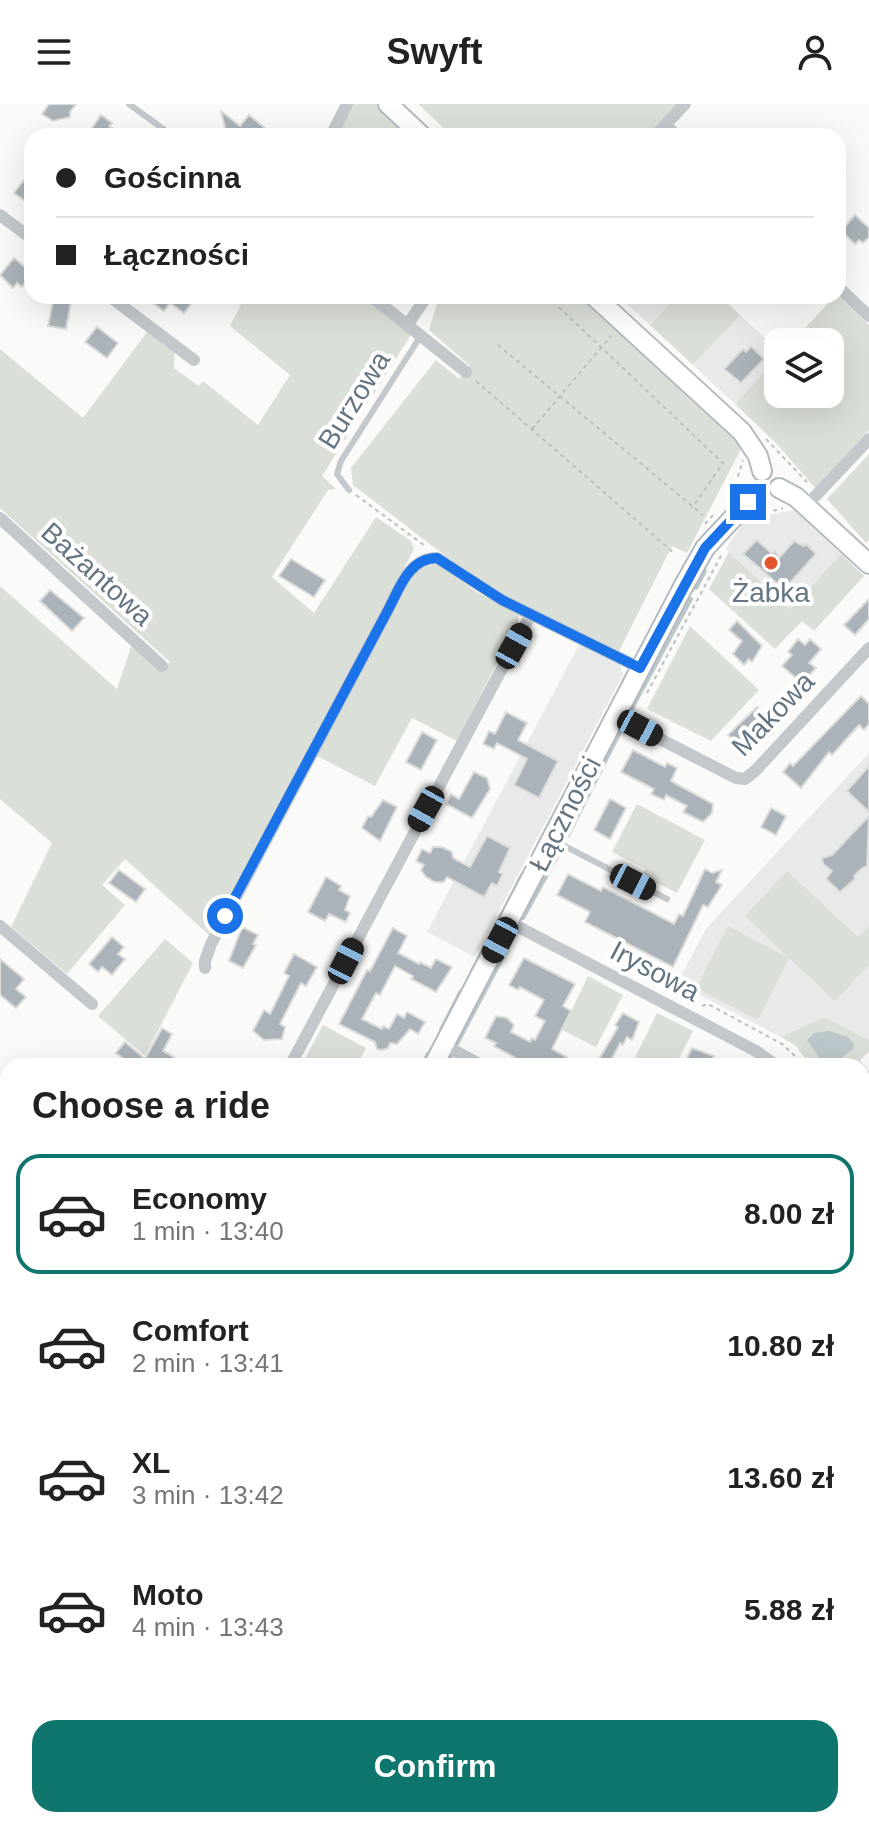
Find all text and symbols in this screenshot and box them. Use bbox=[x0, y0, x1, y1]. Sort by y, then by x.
icon: menu bbox=[32, 30, 76, 74]
icon: person bbox=[793, 30, 837, 74]
text: Swyft bbox=[386, 31, 483, 72]
text: Gościnna bbox=[104, 161, 241, 194]
text: Łączności bbox=[104, 238, 249, 271]
map controls bbox=[764, 328, 844, 408]
button: layers bbox=[764, 328, 844, 408]
street label: Burzowa bbox=[312, 345, 396, 454]
route end bbox=[730, 484, 766, 520]
street label: Bażantowa bbox=[35, 516, 159, 632]
marker: Żabka bbox=[762, 554, 780, 572]
place label: Żabka bbox=[732, 577, 810, 608]
car bbox=[492, 619, 536, 673]
street label: Makowa bbox=[726, 665, 821, 762]
car bbox=[613, 706, 667, 750]
street label: Łączności bbox=[523, 751, 607, 877]
car bbox=[404, 782, 448, 836]
car bbox=[606, 860, 660, 904]
route start bbox=[207, 898, 243, 934]
car bbox=[478, 913, 522, 967]
car bbox=[324, 934, 368, 988]
street label: Irysowa bbox=[605, 935, 705, 1008]
text: Choose a ride bbox=[32, 1085, 270, 1126]
icon: car bbox=[36, 1178, 108, 1250]
text: Economy bbox=[132, 1182, 267, 1215]
text: 8.00 zł bbox=[744, 1197, 834, 1230]
text: 1 min · 13:40 bbox=[132, 1216, 284, 1246]
icon: car bbox=[36, 1310, 108, 1382]
text: Comfort bbox=[132, 1314, 249, 1347]
text: 10.80 zł bbox=[727, 1329, 834, 1362]
text: 2 min · 13:41 bbox=[132, 1348, 284, 1378]
icon: car bbox=[36, 1442, 108, 1514]
text: XL bbox=[132, 1446, 170, 1479]
text: 13.60 zł bbox=[727, 1461, 834, 1494]
text: 3 min · 13:42 bbox=[132, 1480, 284, 1510]
icon: car bbox=[36, 1574, 108, 1646]
text: Moto bbox=[132, 1578, 204, 1611]
text: 5.88 zł bbox=[744, 1593, 834, 1626]
text: 4 min · 13:43 bbox=[132, 1612, 284, 1642]
button: Confirm bbox=[32, 1720, 838, 1812]

